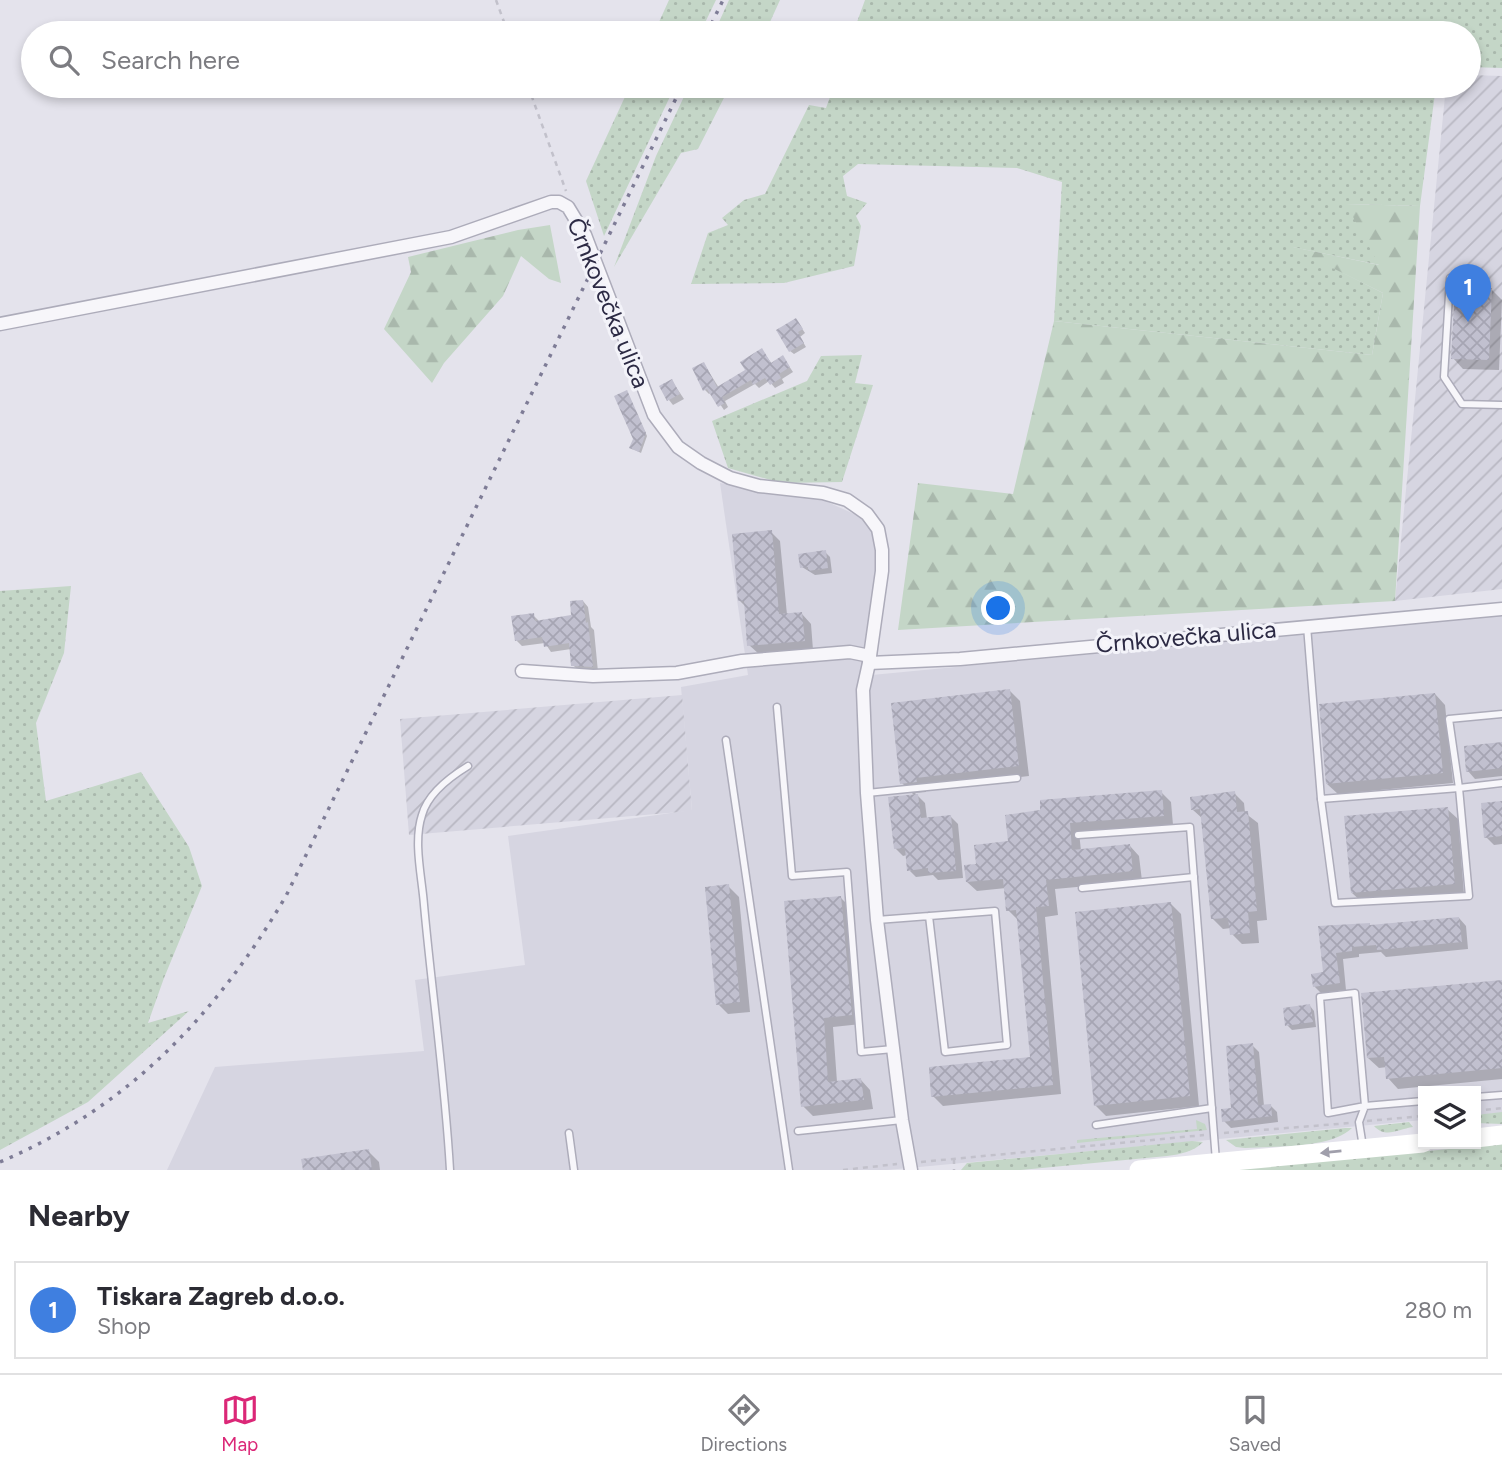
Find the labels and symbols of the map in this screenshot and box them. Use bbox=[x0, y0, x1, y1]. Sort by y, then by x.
street label: Črnkovečka ulica bbox=[561, 213, 656, 392]
pin: 1 bbox=[1445, 264, 1491, 322]
your location bbox=[981, 591, 1015, 625]
street label: Črnkovečka ulica bbox=[1094, 614, 1277, 659]
one-way arrow bbox=[1320, 1146, 1342, 1157]

